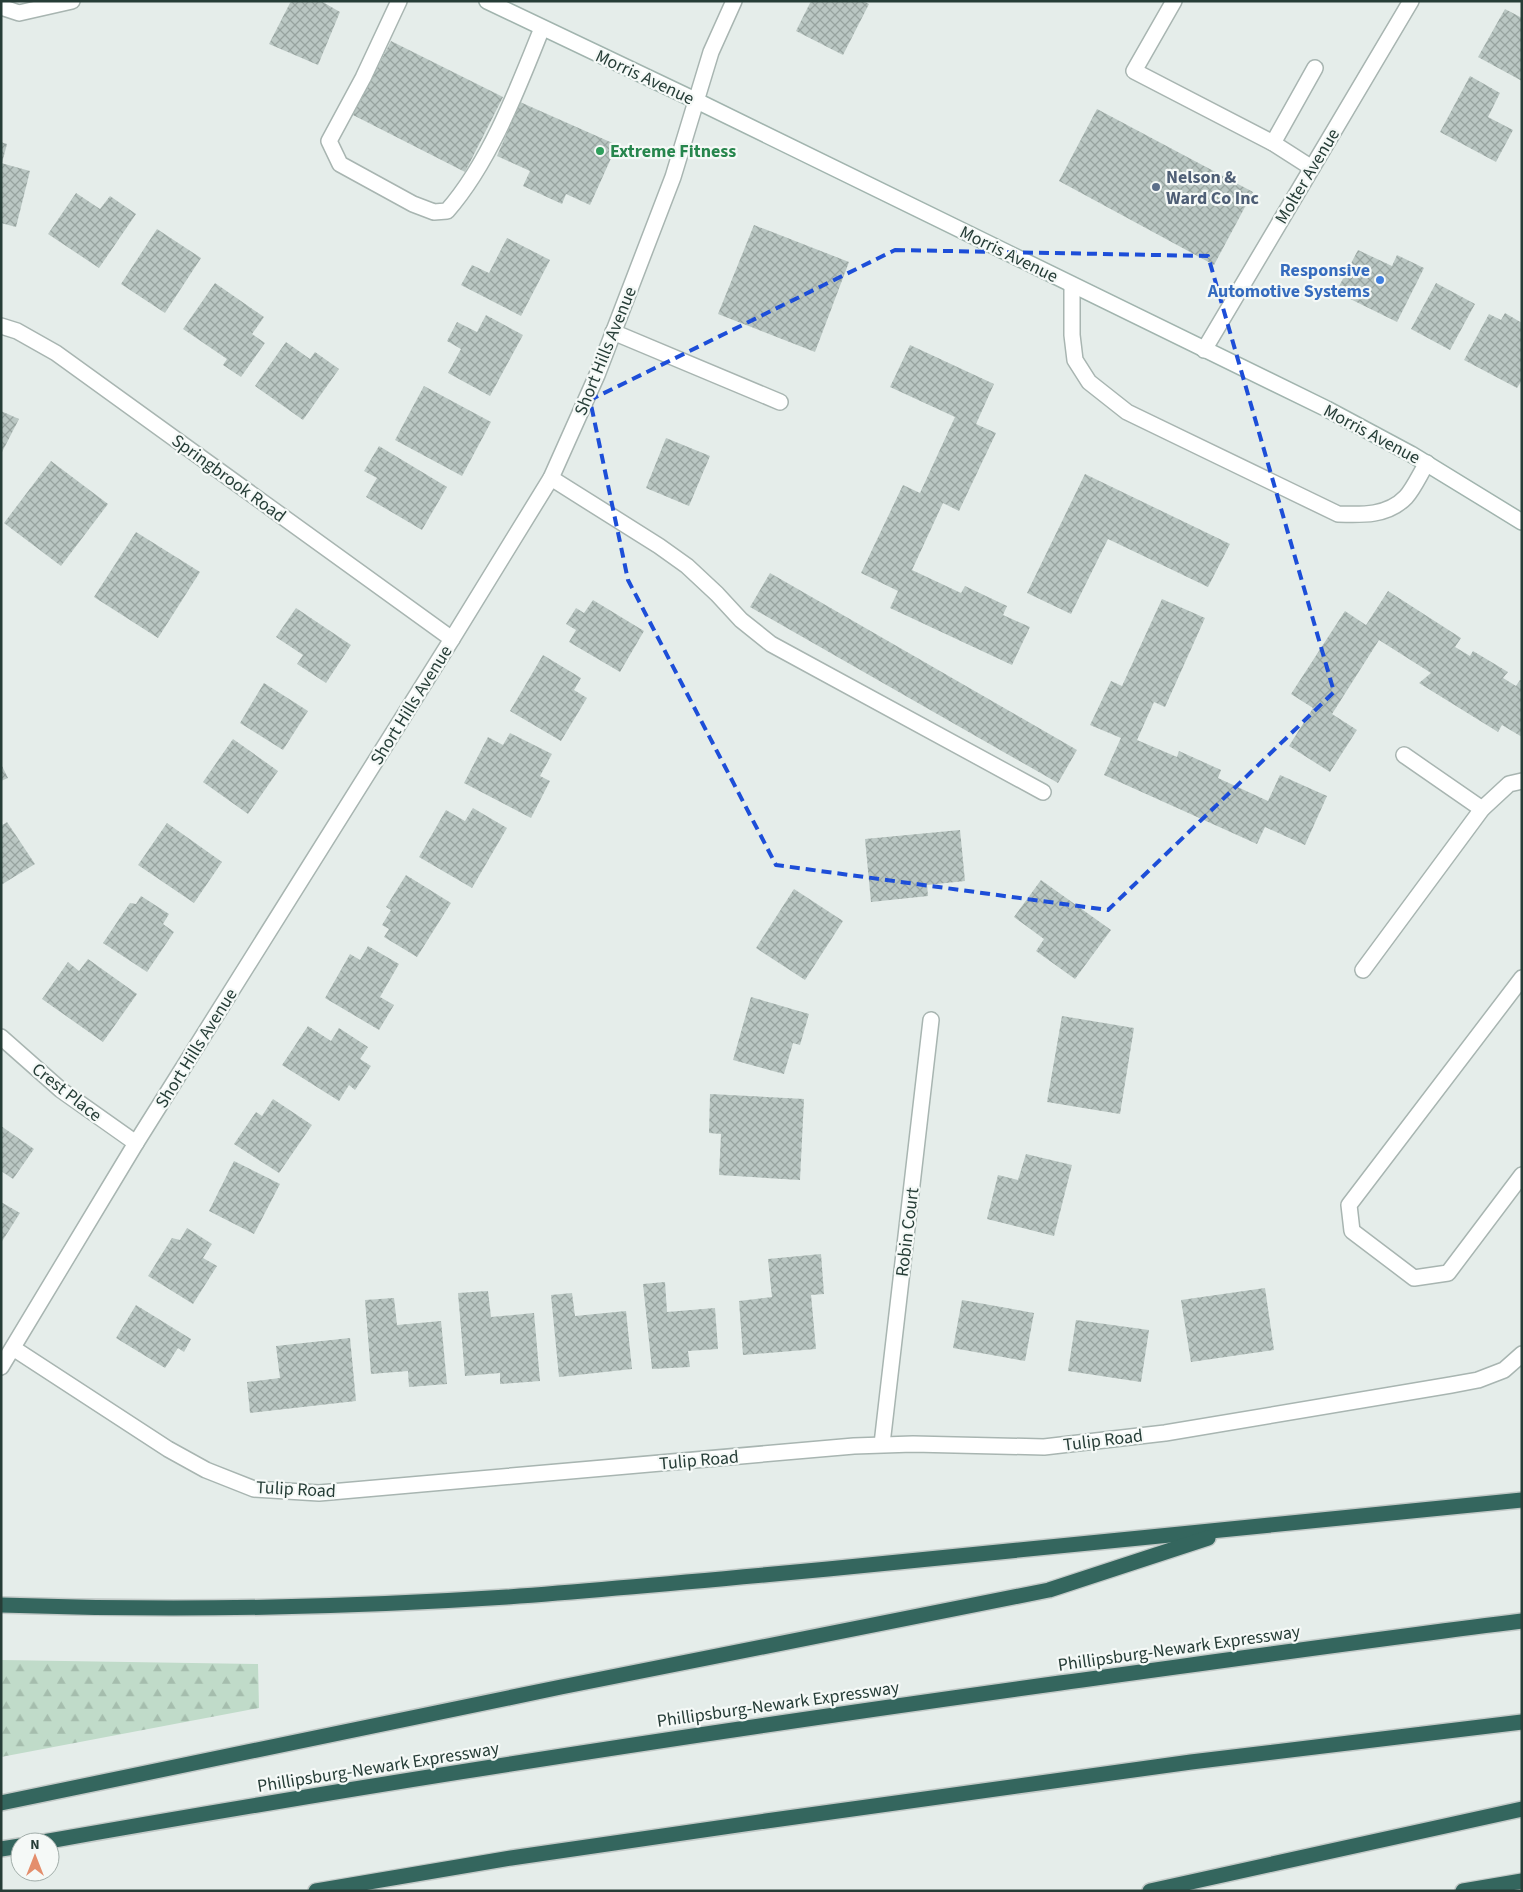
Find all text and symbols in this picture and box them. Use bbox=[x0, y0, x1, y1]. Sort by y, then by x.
street label: Morris Avenue bbox=[591, 44, 698, 111]
street label: Molter Avenue bbox=[1269, 124, 1346, 229]
place label: Extreme Fitness bbox=[610, 139, 736, 164]
marker: Extreme Fitness bbox=[594, 145, 606, 157]
place label: Nelson & Ward Co Inc bbox=[1166, 165, 1260, 211]
marker: Nelson & Ward Co Inc bbox=[1150, 181, 1162, 193]
street label: Morris Avenue bbox=[955, 220, 1062, 289]
place label: Responsive Automotive Systems bbox=[1207, 258, 1370, 304]
marker: Responsive Automotive Systems bbox=[1374, 274, 1386, 286]
street label: Short Hills Avenue bbox=[568, 283, 643, 419]
street label: Morris Avenue bbox=[1319, 398, 1425, 470]
street label: Springbrook Road bbox=[166, 428, 291, 528]
street label: Short Hills Avenue bbox=[365, 640, 458, 770]
street label: Short Hills Avenue bbox=[150, 983, 243, 1113]
street label: Crest Place bbox=[26, 1057, 107, 1128]
street label: Robin Court bbox=[890, 1186, 925, 1278]
street label: Tulip Road bbox=[1062, 1423, 1144, 1458]
street label: Tulip Road bbox=[658, 1445, 740, 1476]
street label: Tulip Road bbox=[255, 1475, 337, 1504]
street label: Phillipsburg-Newark Expressway bbox=[1056, 1619, 1302, 1678]
street label: Phillipsburg-Newark Expressway bbox=[655, 1675, 901, 1734]
street label: Phillipsburg-Newark Expressway bbox=[255, 1736, 501, 1799]
north arrow bbox=[10, 1832, 60, 1882]
text: N bbox=[30, 1835, 40, 1855]

